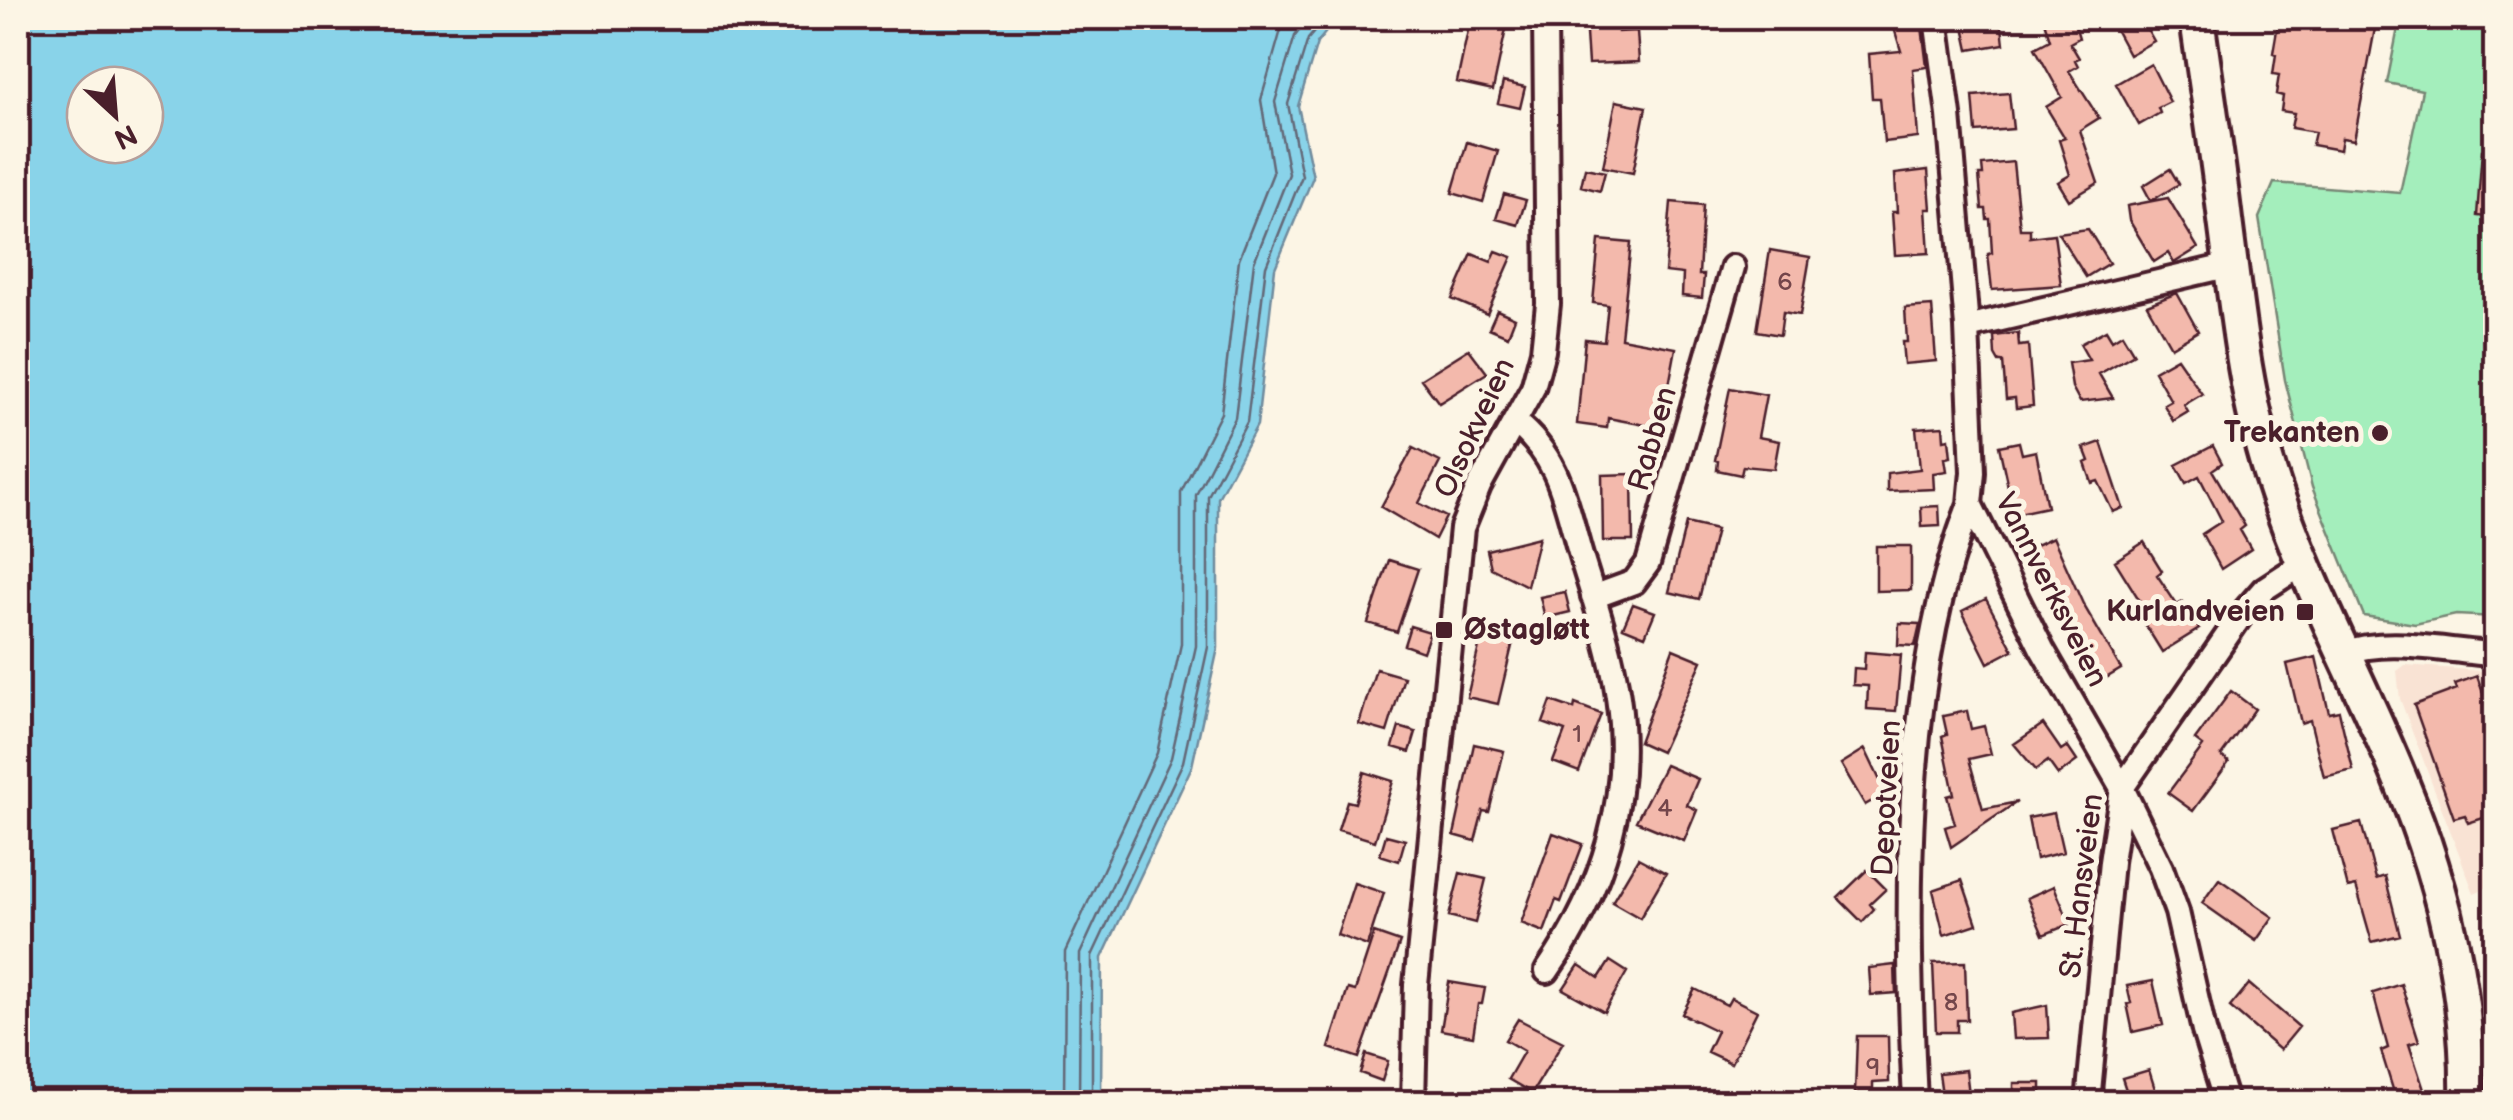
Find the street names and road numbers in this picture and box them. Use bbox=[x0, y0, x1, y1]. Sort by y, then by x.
street label: Olsokveien bbox=[1427, 353, 1523, 503]
street label: Rabben bbox=[1621, 383, 1685, 495]
street label: Vannverksveien bbox=[1987, 487, 2115, 693]
street label: Depotveien bbox=[1865, 719, 1909, 877]
street label: St. Hansveien bbox=[2053, 792, 2111, 980]

